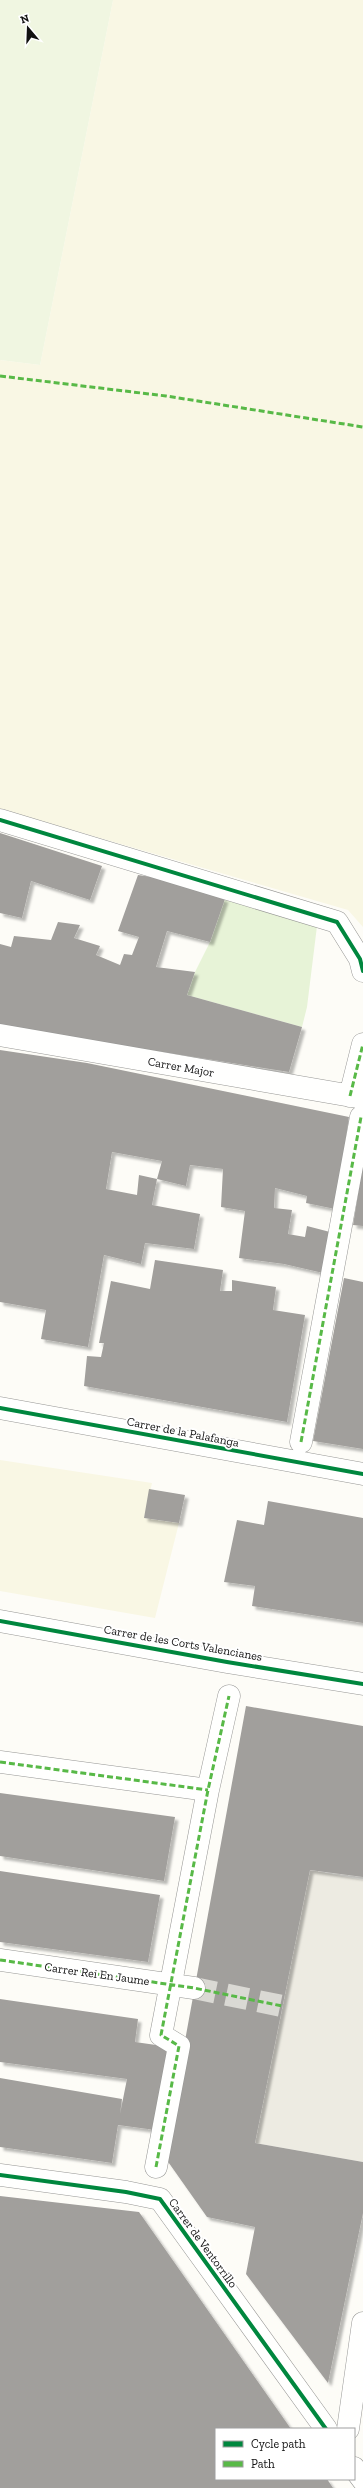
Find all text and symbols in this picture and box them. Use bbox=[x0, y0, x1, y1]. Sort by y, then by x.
north arrow bbox=[8, 8, 48, 48]
text: N bbox=[19, 11, 32, 27]
street label: Carrer Major bbox=[146, 1054, 215, 1081]
street label: Carrer de la Palafanga bbox=[126, 1414, 240, 1450]
street label: Carrer de les Corts Valencianes bbox=[103, 1622, 263, 1664]
street label: Carrer Rei En Jaume bbox=[44, 1960, 151, 1988]
street label: Carrer de Ventorrillo bbox=[166, 2195, 240, 2291]
legend bbox=[215, 2428, 355, 2480]
text: Cycle path bbox=[251, 2437, 306, 2451]
text: Path bbox=[251, 2457, 275, 2471]

